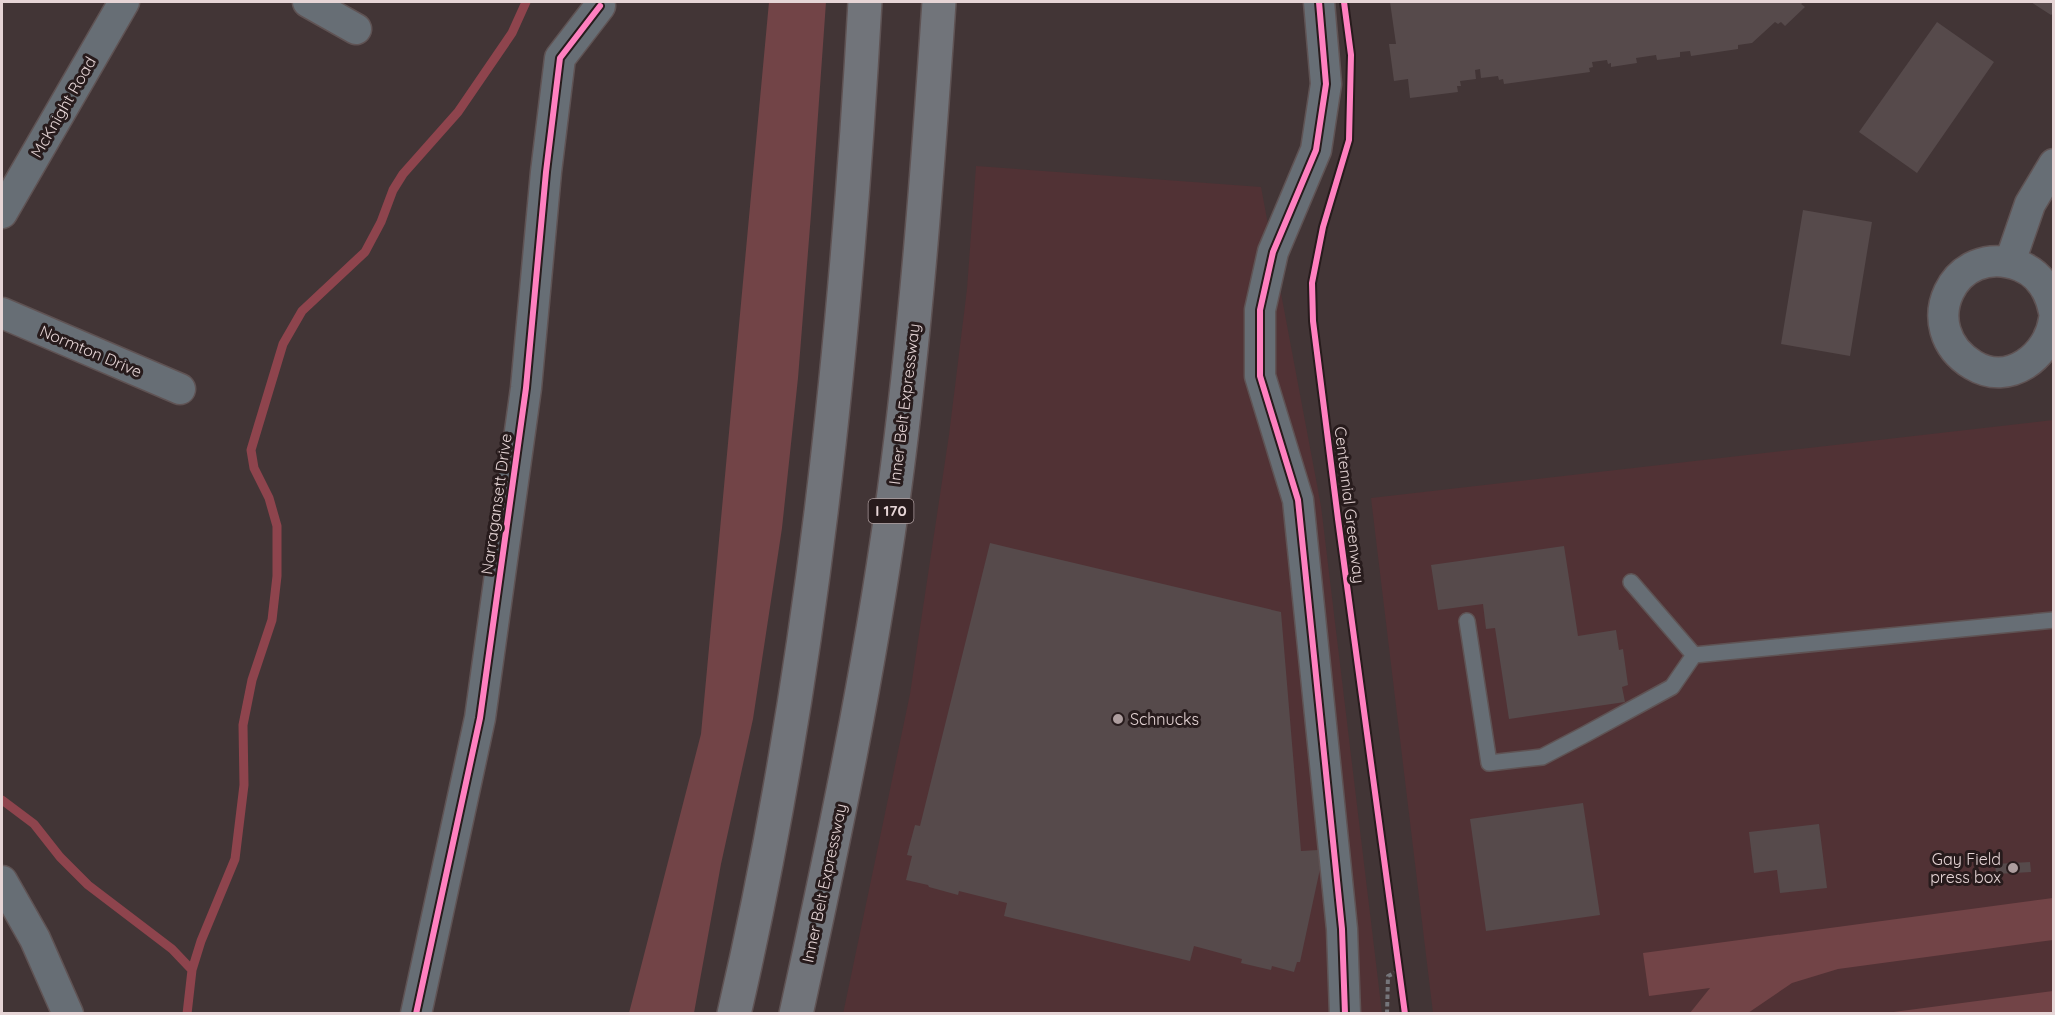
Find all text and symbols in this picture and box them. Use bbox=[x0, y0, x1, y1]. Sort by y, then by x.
street label: McKnight Road bbox=[26, 53, 100, 161]
street label: Normton Drive bbox=[37, 320, 145, 382]
street label: Inner Belt Expressway bbox=[884, 322, 924, 486]
street label: Centennial Greenway bbox=[1330, 425, 1370, 585]
street label: Narragansett Drive bbox=[476, 432, 516, 576]
road number: I 170 bbox=[868, 499, 914, 523]
place label: Schnucks bbox=[1130, 709, 1199, 729]
marker: Schnucks bbox=[1111, 712, 1125, 726]
street label: Inner Belt Expressway bbox=[797, 802, 851, 964]
place label: Gay Field press box bbox=[1930, 849, 2001, 887]
marker: Gay Field press box bbox=[2006, 861, 2020, 875]

